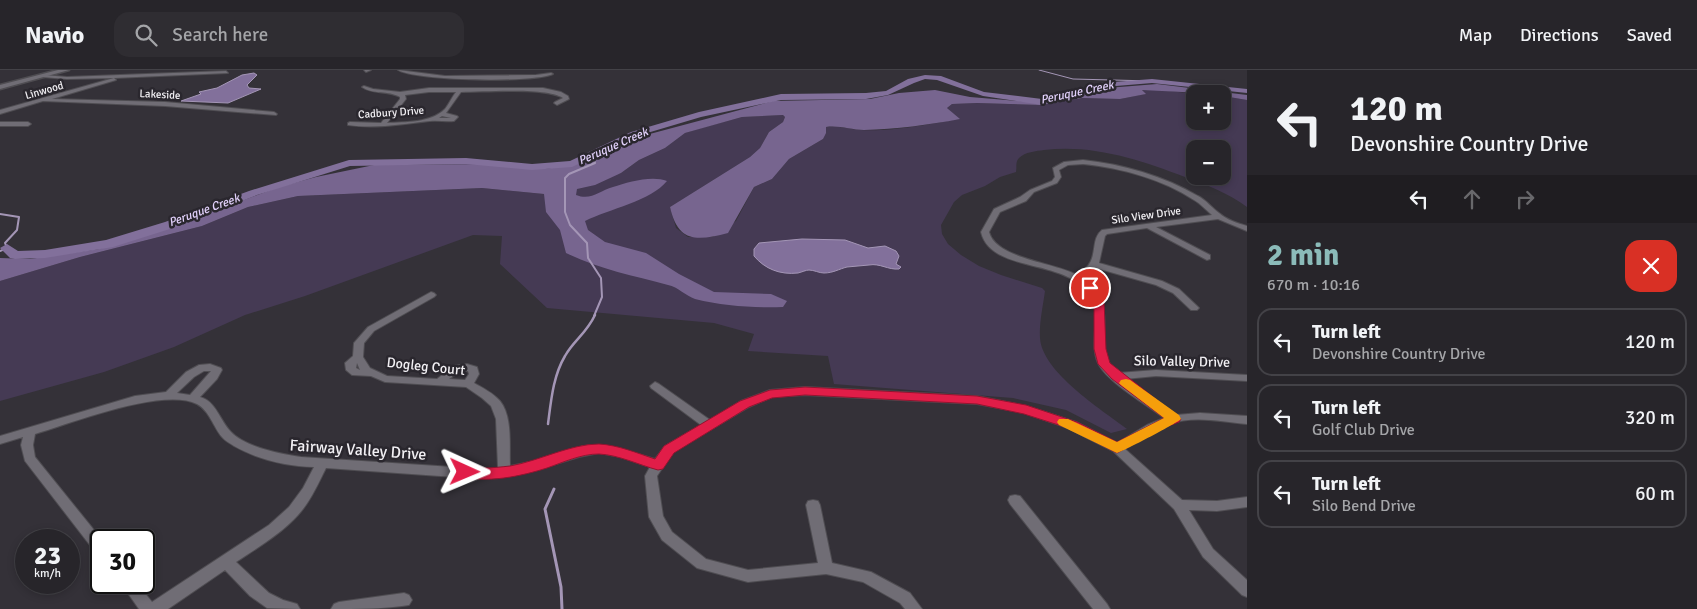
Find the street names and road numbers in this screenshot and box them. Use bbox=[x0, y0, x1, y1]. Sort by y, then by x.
street label: Linwood bbox=[23, 79, 65, 102]
street label: Lakeside bbox=[139, 87, 181, 102]
street label: Cadbury Drive bbox=[358, 104, 425, 121]
street label: Silo View Drive bbox=[1111, 204, 1182, 227]
street label: Silo Valley Drive bbox=[1134, 352, 1230, 371]
street label: Dogleg Court bbox=[386, 354, 466, 379]
street label: Fairway Valley Drive bbox=[289, 435, 427, 465]

